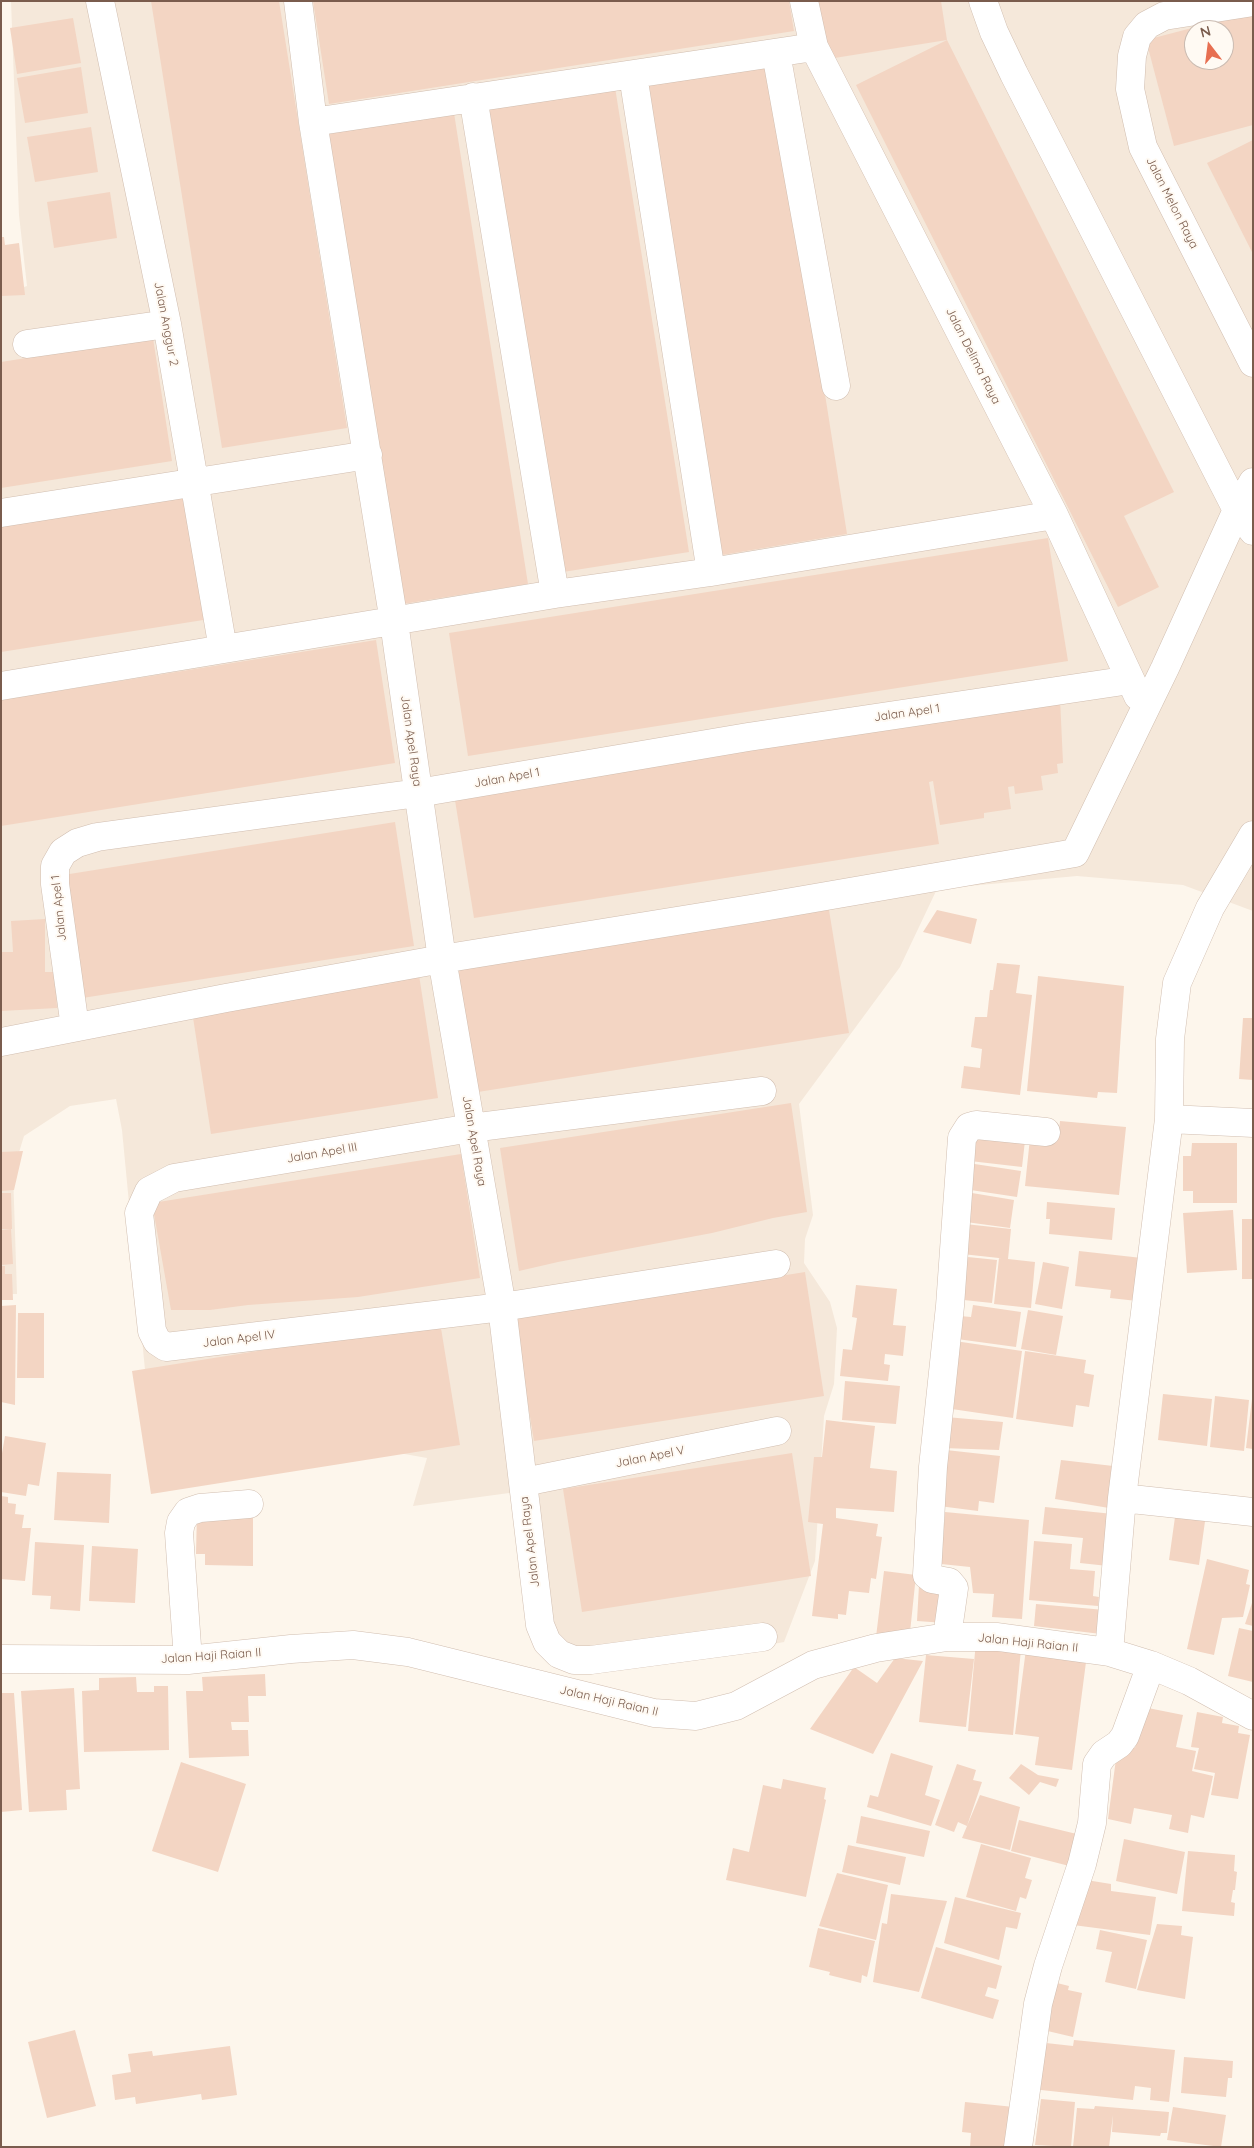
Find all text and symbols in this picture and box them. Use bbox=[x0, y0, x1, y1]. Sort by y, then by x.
north arrow bbox=[1184, 20, 1234, 70]
text: N bbox=[1198, 21, 1213, 42]
street label: Jalan Melon Raya bbox=[1143, 155, 1201, 251]
street label: Jalan Anggur 2 bbox=[151, 281, 181, 367]
street label: Jalan Delima Raya bbox=[942, 305, 1004, 407]
street label: Jalan Apel Raya bbox=[397, 695, 425, 787]
street label: Jalan Apel 1 bbox=[873, 701, 941, 725]
street label: Jalan Apel 1 bbox=[473, 765, 541, 791]
street label: Jalan Apel 1 bbox=[48, 874, 70, 942]
street label: Jalan Apel Raya bbox=[459, 1095, 489, 1187]
street label: Jalan Apel III bbox=[286, 1140, 358, 1166]
street label: Jalan Apel IV bbox=[202, 1327, 276, 1351]
street label: Jalan Apel V bbox=[614, 1443, 686, 1471]
street label: Jalan Apel Raya bbox=[517, 1496, 543, 1588]
street label: Jalan Haji Raian II bbox=[977, 1631, 1079, 1655]
street label: Jalan Haji Raian II bbox=[160, 1645, 262, 1667]
street label: Jalan Haji Raian II bbox=[558, 1683, 660, 1719]

